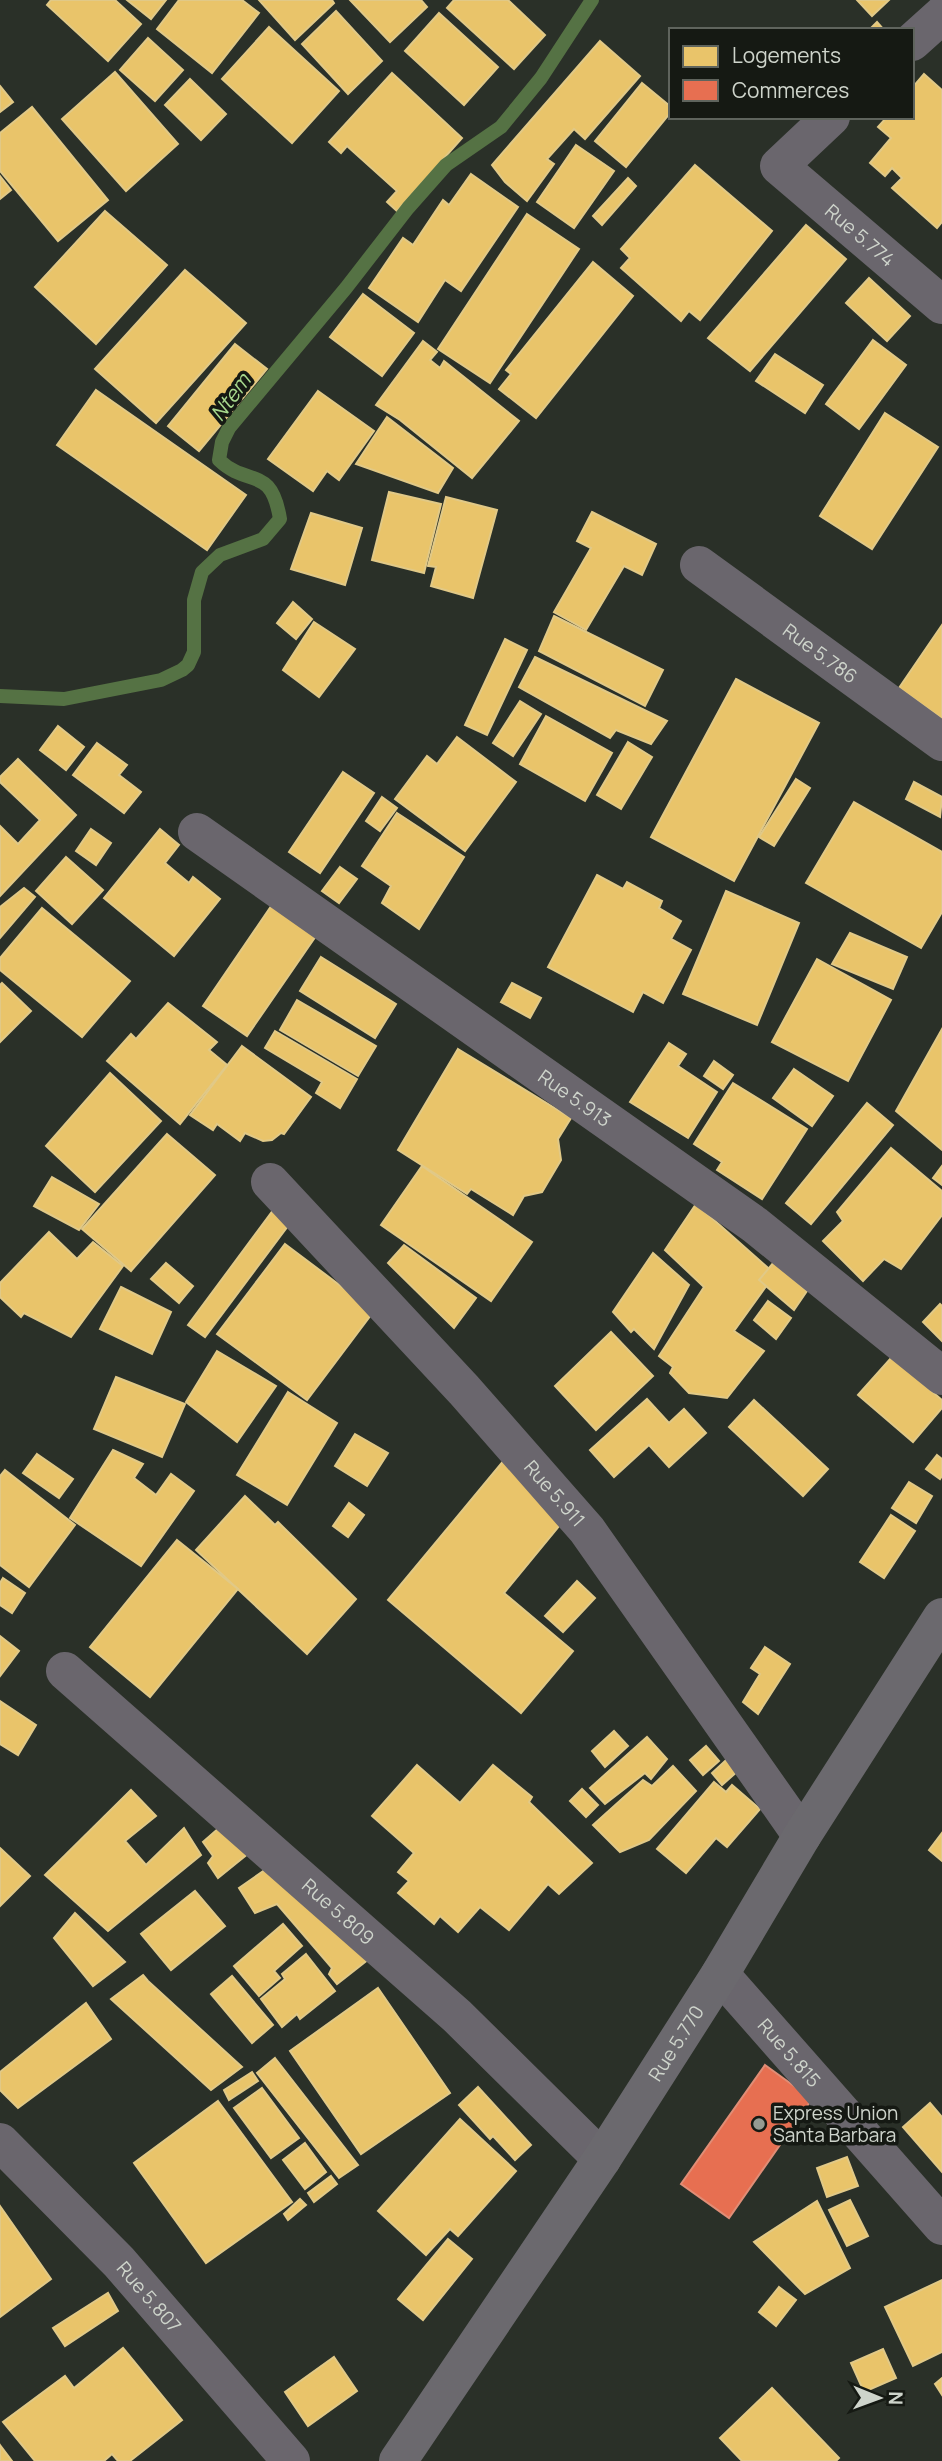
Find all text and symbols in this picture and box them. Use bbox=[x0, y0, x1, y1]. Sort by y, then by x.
legend bbox=[669, 28, 914, 119]
text: Logements bbox=[732, 41, 841, 69]
text: Commerces bbox=[732, 76, 849, 104]
street label: Rue 5.774 bbox=[820, 198, 900, 272]
water label: Ntem bbox=[203, 367, 257, 426]
street label: Rue 5.786 bbox=[778, 617, 863, 689]
street label: Rue 5.913 bbox=[533, 1063, 616, 1133]
street label: Rue 5.911 bbox=[518, 1454, 591, 1532]
street label: Rue 5.809 bbox=[296, 1873, 380, 1950]
street label: Rue 5.770 bbox=[642, 2000, 710, 2086]
street label: Rue 5.815 bbox=[752, 2013, 827, 2093]
place label: Express Union Santa Barbara bbox=[773, 2100, 898, 2148]
marker: Express Union Santa Barbara bbox=[751, 2116, 767, 2132]
street label: Rue 5.807 bbox=[111, 2256, 187, 2338]
north arrow bbox=[844, 2363, 914, 2433]
text: N bbox=[883, 2391, 909, 2405]

